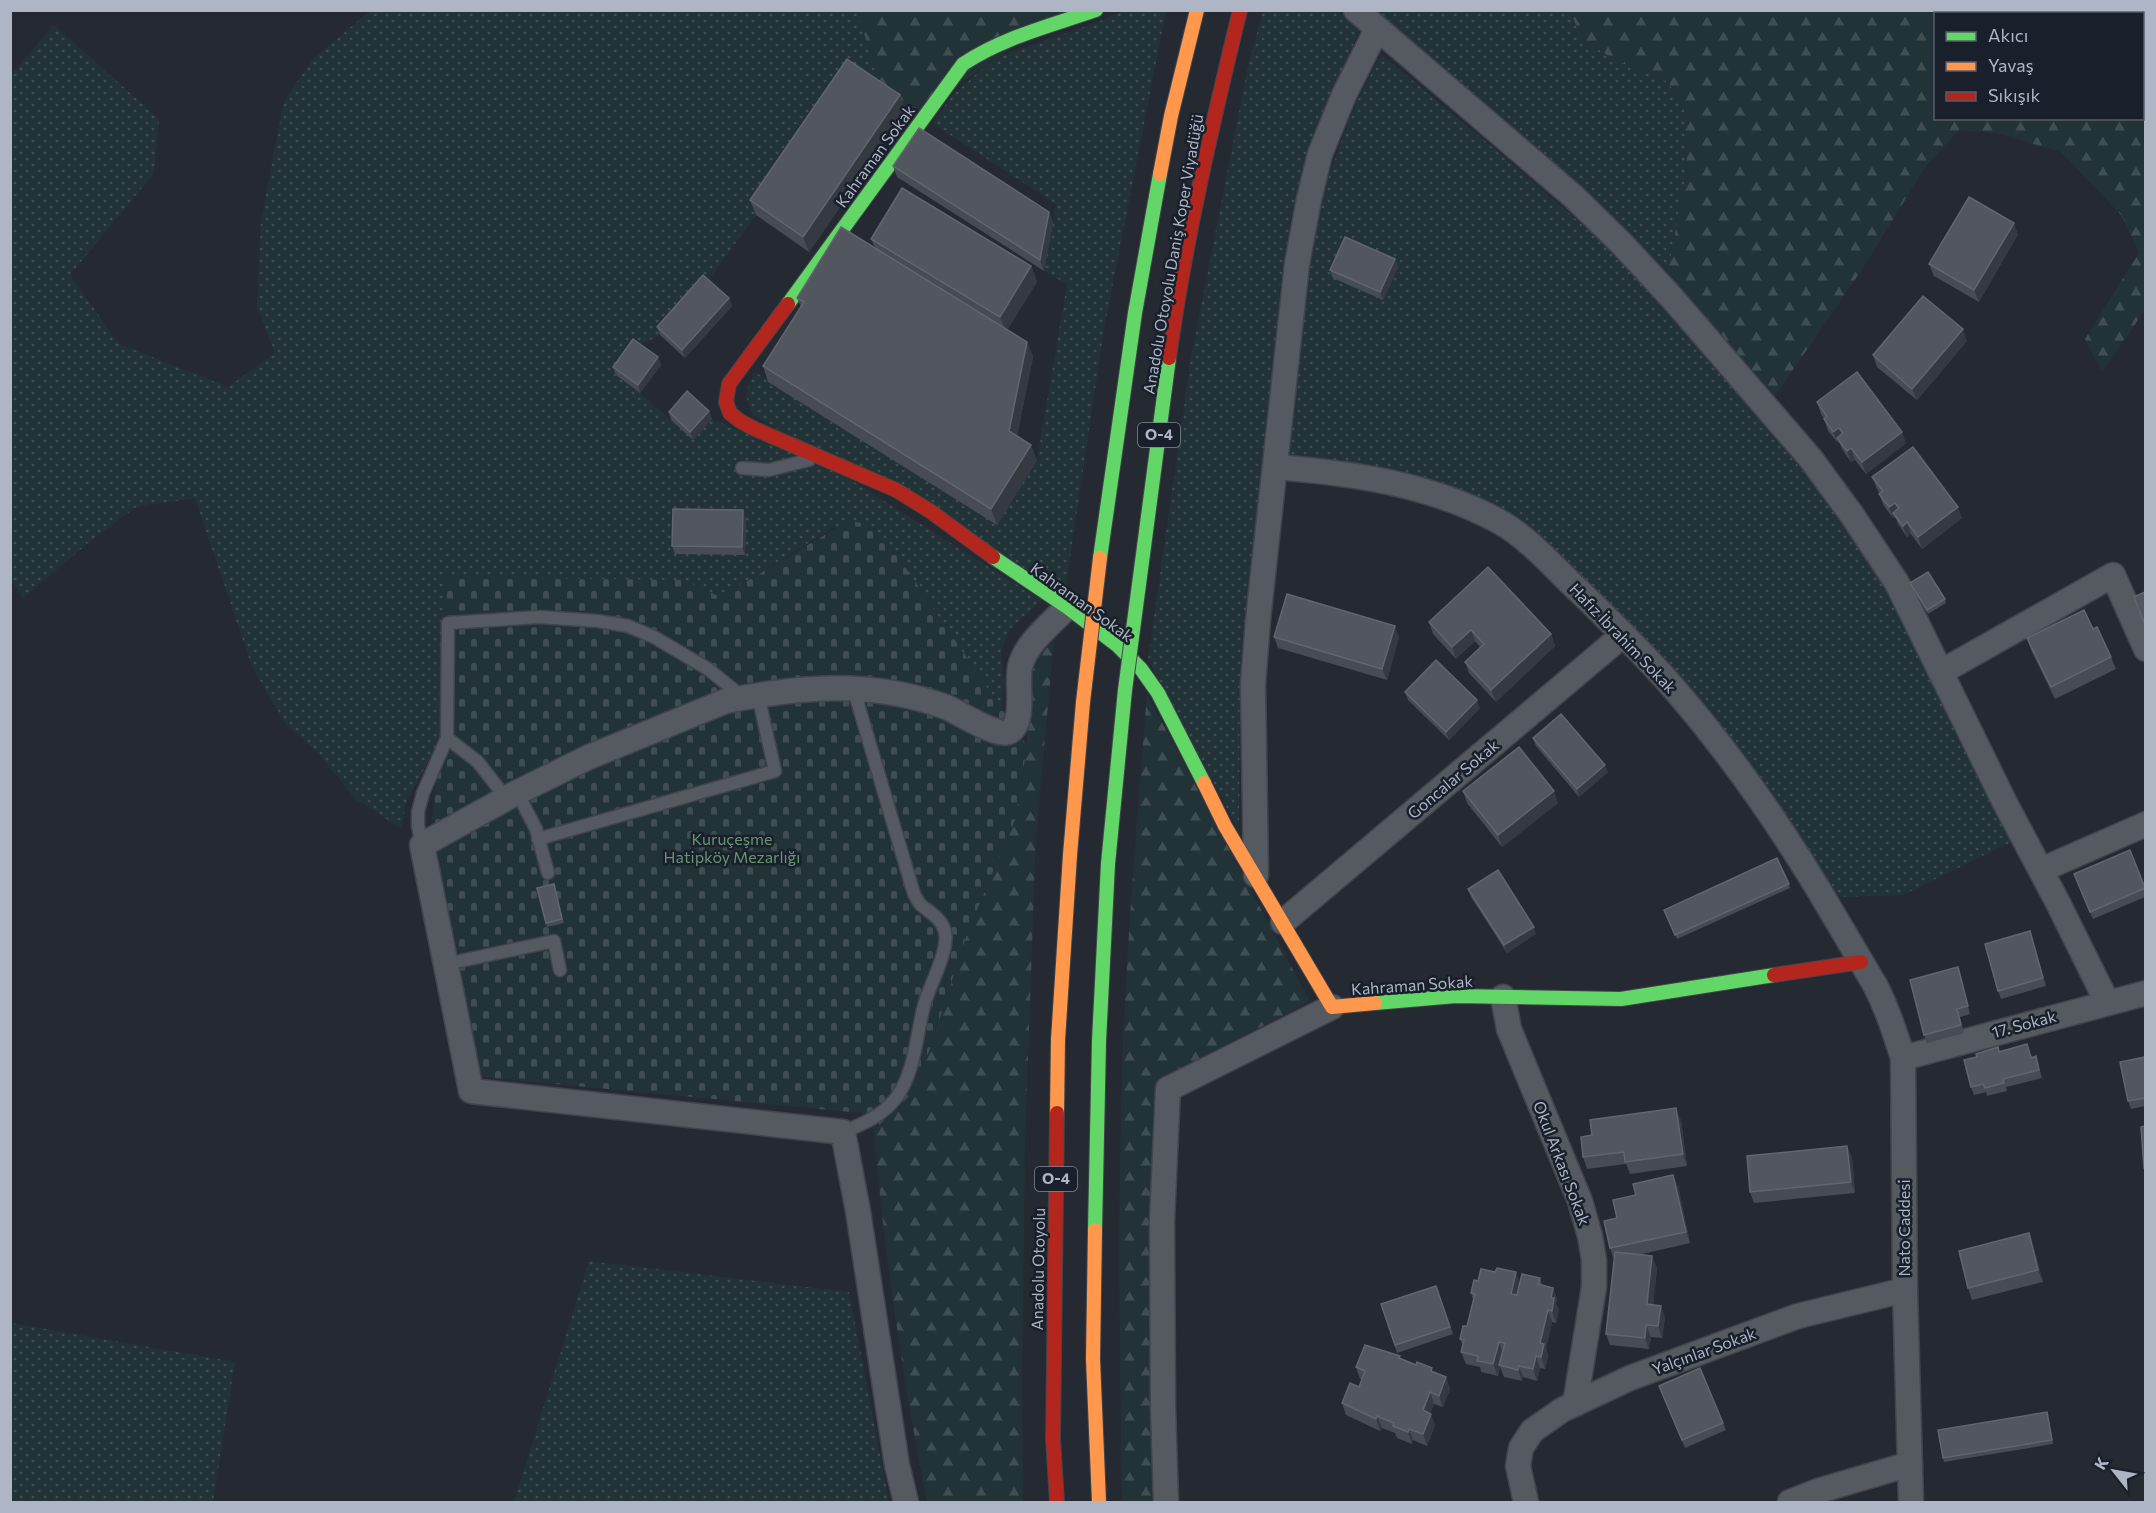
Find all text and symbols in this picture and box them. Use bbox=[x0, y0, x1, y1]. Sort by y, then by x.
legend bbox=[1934, 12, 2144, 120]
text: Akıcı bbox=[1988, 24, 2028, 46]
text: Yavaş bbox=[1988, 54, 2034, 76]
text: Sıkışık bbox=[1988, 84, 2040, 106]
street label: Kahraman Sokak bbox=[831, 100, 918, 211]
street label: Anadolu Otoyolu Daniş Koper Viyadüğü bbox=[1138, 112, 1207, 395]
road number: O-4 bbox=[1138, 423, 1180, 447]
street label: Kahraman Sokak bbox=[1027, 558, 1138, 645]
street label: Hafız İbrahim Sokak bbox=[1566, 579, 1681, 697]
street label: Goncalar Sokak bbox=[1403, 735, 1502, 822]
park label: Kuruçeşme Hatipköy Mezarlığı bbox=[664, 829, 800, 866]
street label: Kahraman Sokak bbox=[1350, 971, 1474, 998]
street label: 17. Sokak bbox=[1990, 1006, 2058, 1041]
street label: Okul Arkası Sokak bbox=[1530, 1098, 1595, 1228]
road number: O-4 bbox=[1035, 1167, 1077, 1191]
street label: Nato Caddesi bbox=[1894, 1179, 1913, 1277]
street label: Anadolu Otoyolu bbox=[1027, 1207, 1048, 1331]
street label: Yalçınlar Sokak bbox=[1649, 1323, 1759, 1378]
north arrow bbox=[2084, 1441, 2144, 1501]
text: K bbox=[2090, 1453, 2112, 1473]

